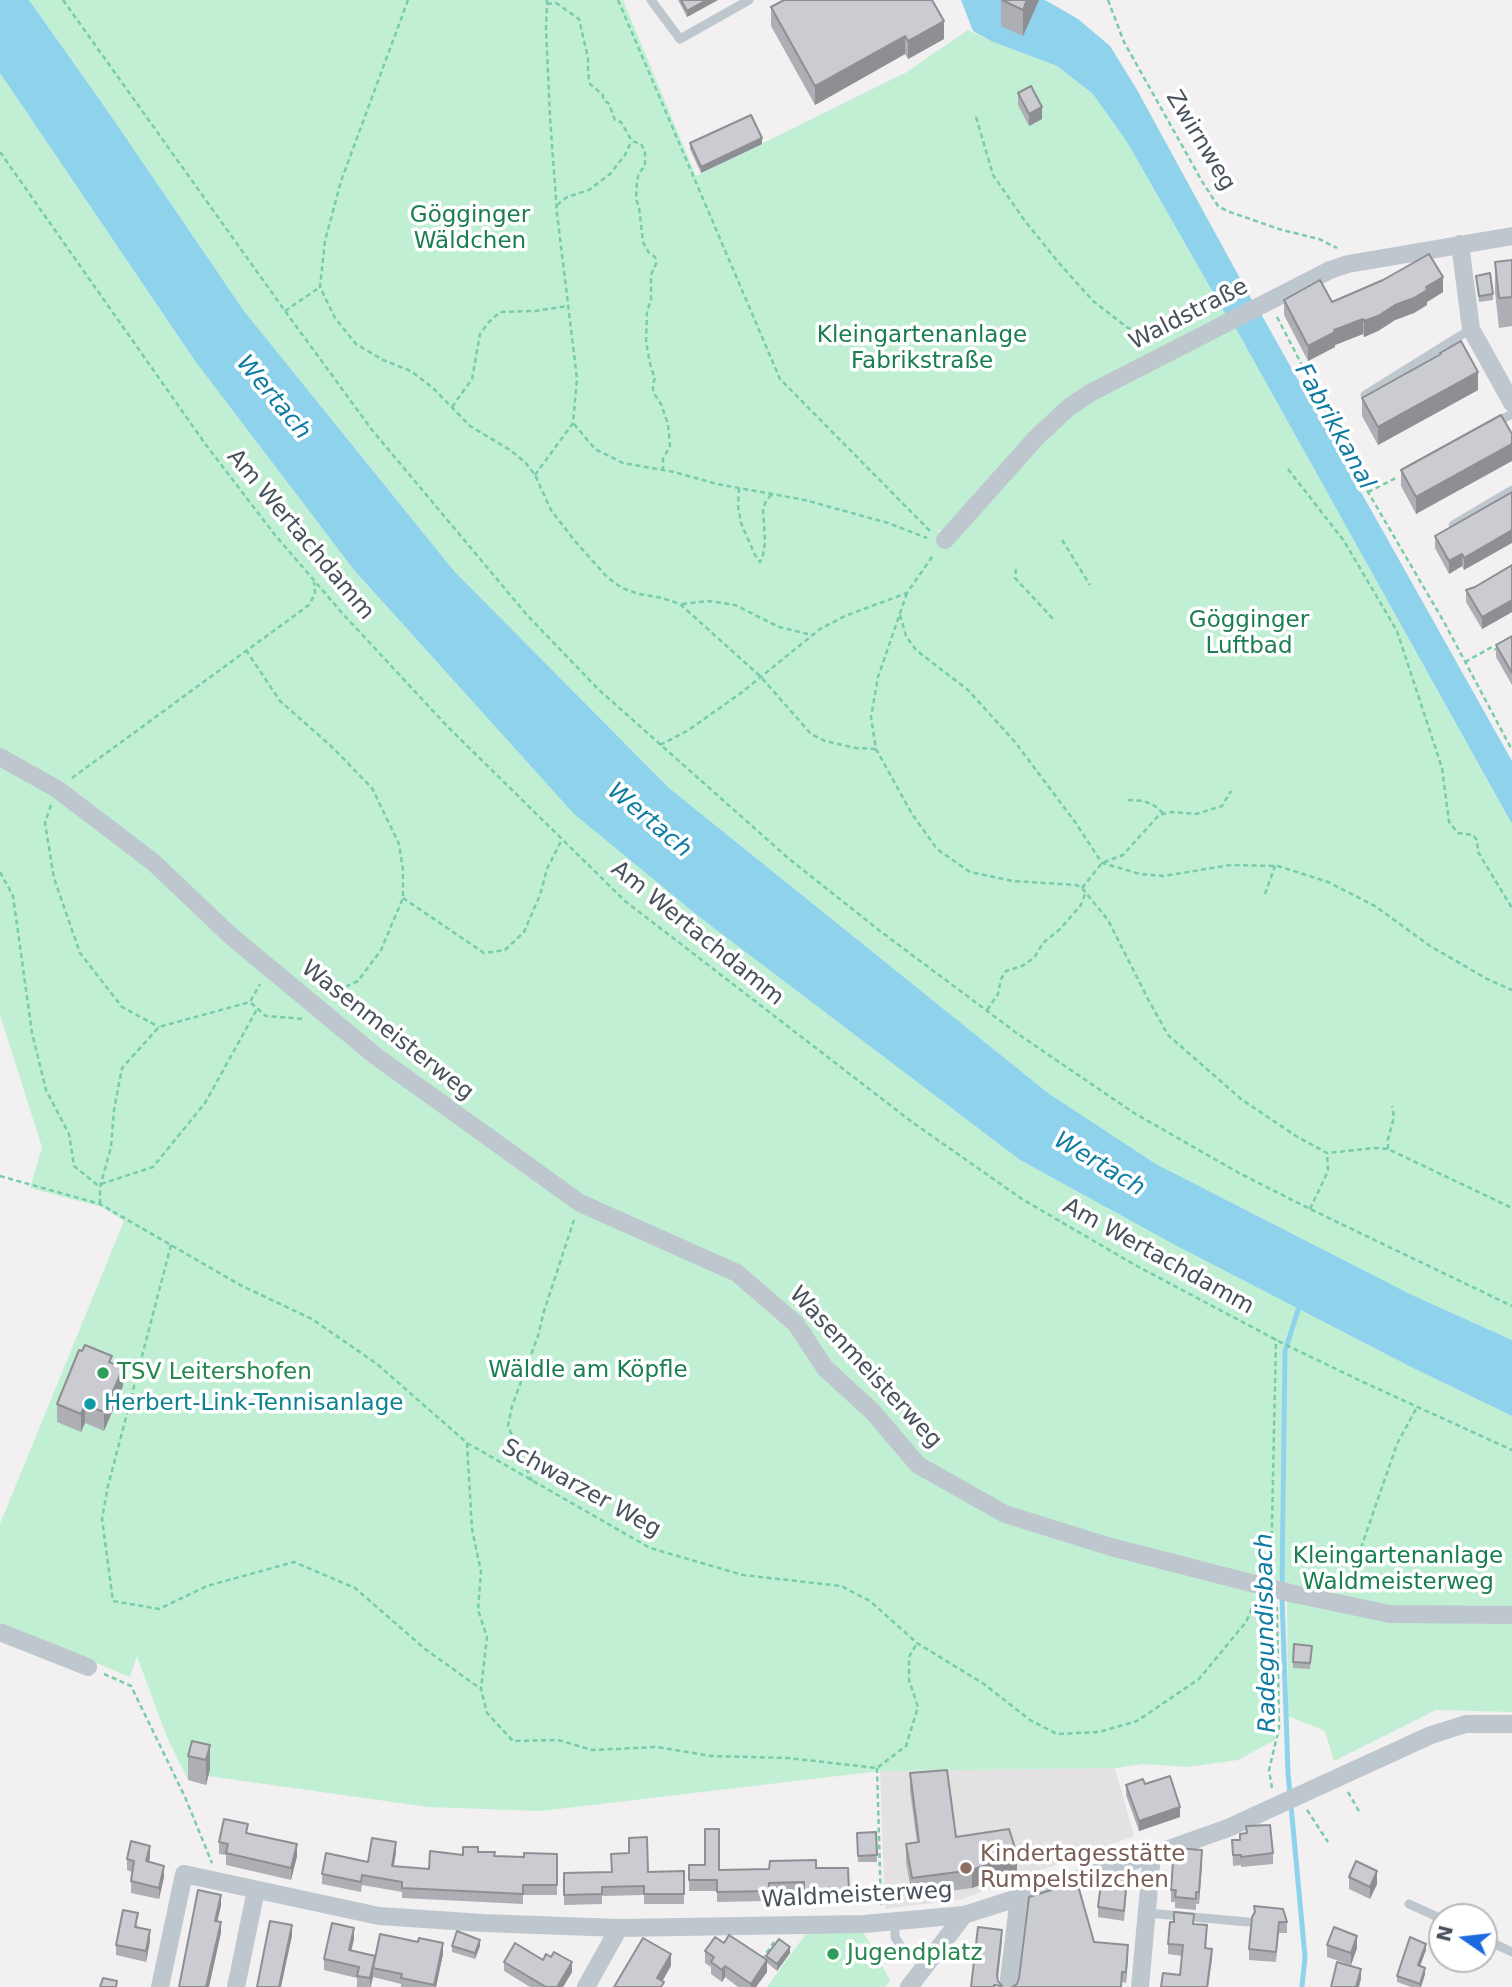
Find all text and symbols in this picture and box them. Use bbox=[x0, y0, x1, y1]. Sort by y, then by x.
street label: Zwirnweg bbox=[1159, 86, 1241, 196]
park label: Gögginger Wäldchen bbox=[410, 202, 530, 256]
street label: Waldstraße bbox=[1125, 273, 1253, 357]
park label: Kleingartenanlage Fabrikstraße bbox=[817, 322, 1027, 376]
water label: Wertach bbox=[230, 350, 316, 446]
water label: Fabrikkanal bbox=[1288, 359, 1380, 495]
street label: Am Wertachdamm bbox=[221, 444, 379, 626]
park label: Gögginger Luftbad bbox=[1189, 607, 1309, 661]
water label: Wertach bbox=[601, 778, 697, 864]
street label: Am Wertachdamm bbox=[605, 856, 789, 1012]
street label: Wasenmeisterweg bbox=[295, 955, 479, 1107]
water label: Wertach bbox=[1048, 1127, 1150, 1203]
street label: Am Wertachdamm bbox=[1058, 1193, 1258, 1321]
street label: Wasenmeisterweg bbox=[783, 1281, 947, 1455]
park label: Wäldle am Köpfle bbox=[488, 1357, 688, 1385]
place label: TSV Leitershofen bbox=[117, 1359, 312, 1387]
marker: TSV Leitershofen bbox=[95, 1365, 111, 1381]
place label: Herbert-Link-Tennisanlage bbox=[104, 1390, 403, 1418]
marker: Herbert-Link-Tennisanlage bbox=[82, 1396, 98, 1412]
street label: Schwarzer Weg bbox=[497, 1434, 665, 1544]
water label: Radegundisbach bbox=[1251, 1533, 1283, 1733]
park label: Kleingartenanlage Waldmeisterweg bbox=[1293, 1543, 1503, 1597]
place label: Kindertagesstätte Rumpelstilzchen bbox=[980, 1841, 1185, 1895]
marker: Kindertagesstätte Rumpelstilzchen bbox=[958, 1860, 974, 1876]
street label: Waldmeisterweg bbox=[761, 1877, 953, 1915]
north arrow bbox=[1428, 1903, 1498, 1973]
text: N bbox=[1432, 1923, 1457, 1944]
place label: Jugendplatz bbox=[847, 1940, 982, 1968]
marker: Jugendplatz bbox=[825, 1946, 841, 1962]

